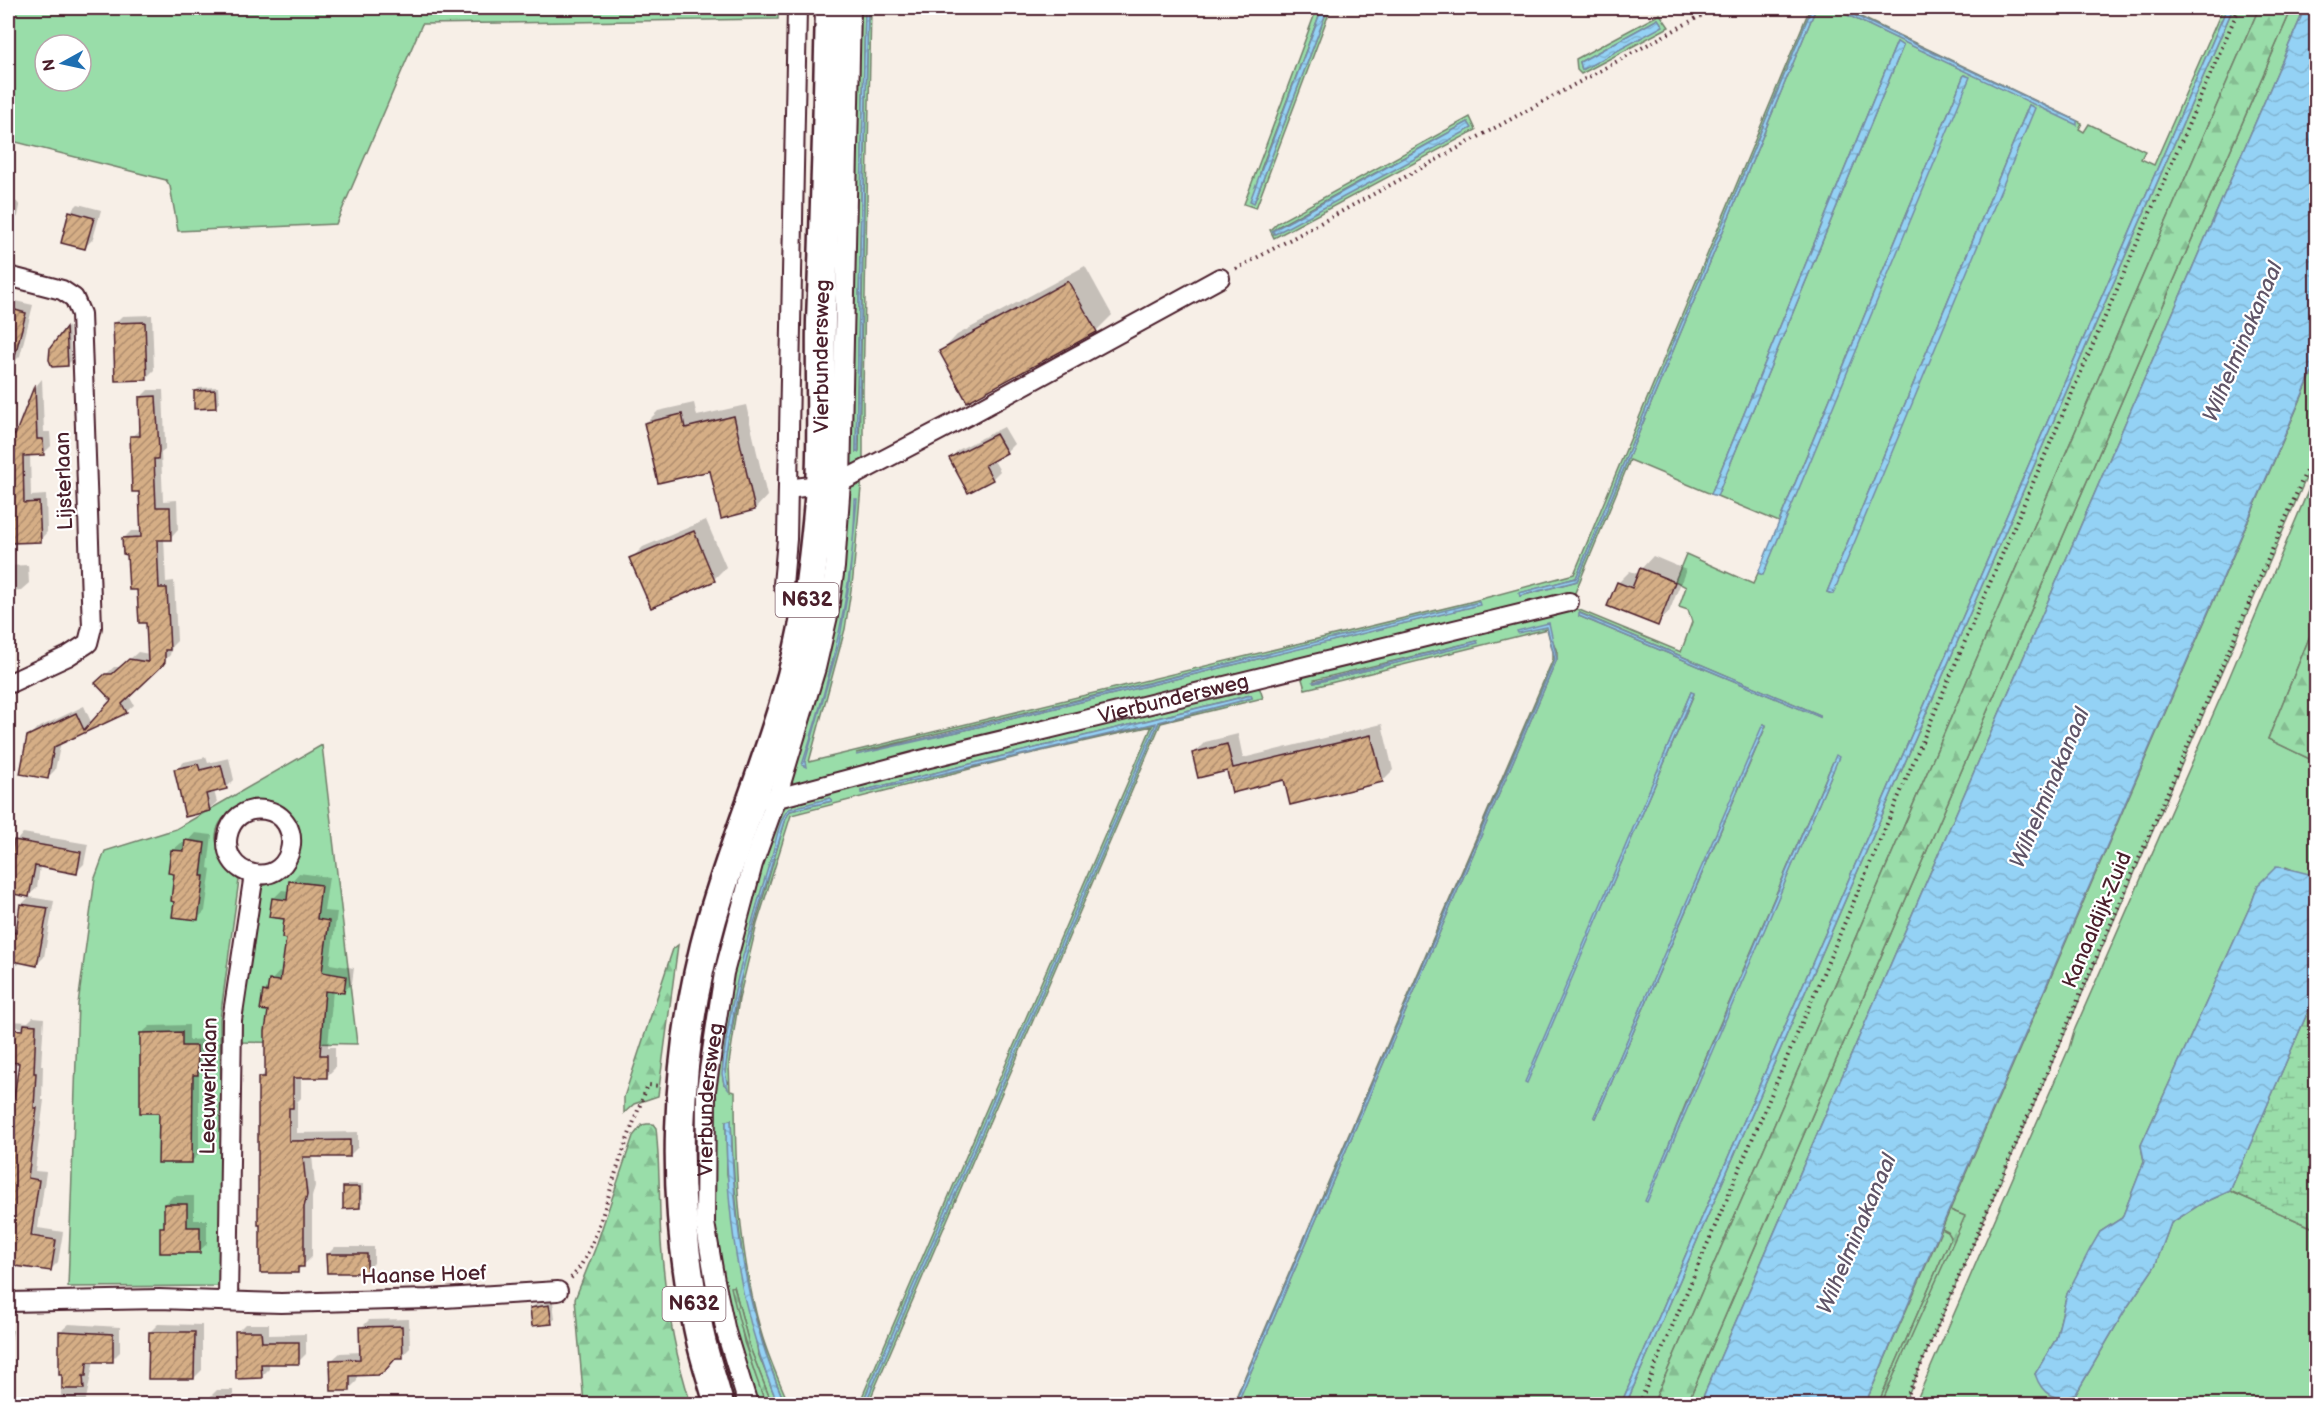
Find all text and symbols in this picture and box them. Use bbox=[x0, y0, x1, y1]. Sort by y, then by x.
north arrow bbox=[33, 33, 93, 93]
text: N bbox=[39, 58, 60, 72]
water label: Wilhelminakanaal bbox=[2197, 257, 2289, 426]
street label: Vierbundersweg bbox=[808, 279, 835, 433]
street label: Lijsterlaan bbox=[50, 431, 78, 531]
road number: N632 bbox=[776, 583, 838, 617]
street label: Vierbundersweg bbox=[1096, 668, 1251, 729]
water label: Wilhelminakanaal bbox=[2004, 703, 2096, 872]
street label: Kanaaldijk-Zuid bbox=[2057, 848, 2137, 992]
street label: Leeuweriklaan bbox=[195, 1017, 223, 1155]
street label: Vierbundersweg bbox=[693, 1021, 729, 1176]
water label: Wilhelminakanaal bbox=[1811, 1149, 1903, 1318]
street label: Haanse Hoef bbox=[361, 1260, 488, 1290]
road number: N632 bbox=[662, 1287, 726, 1321]

